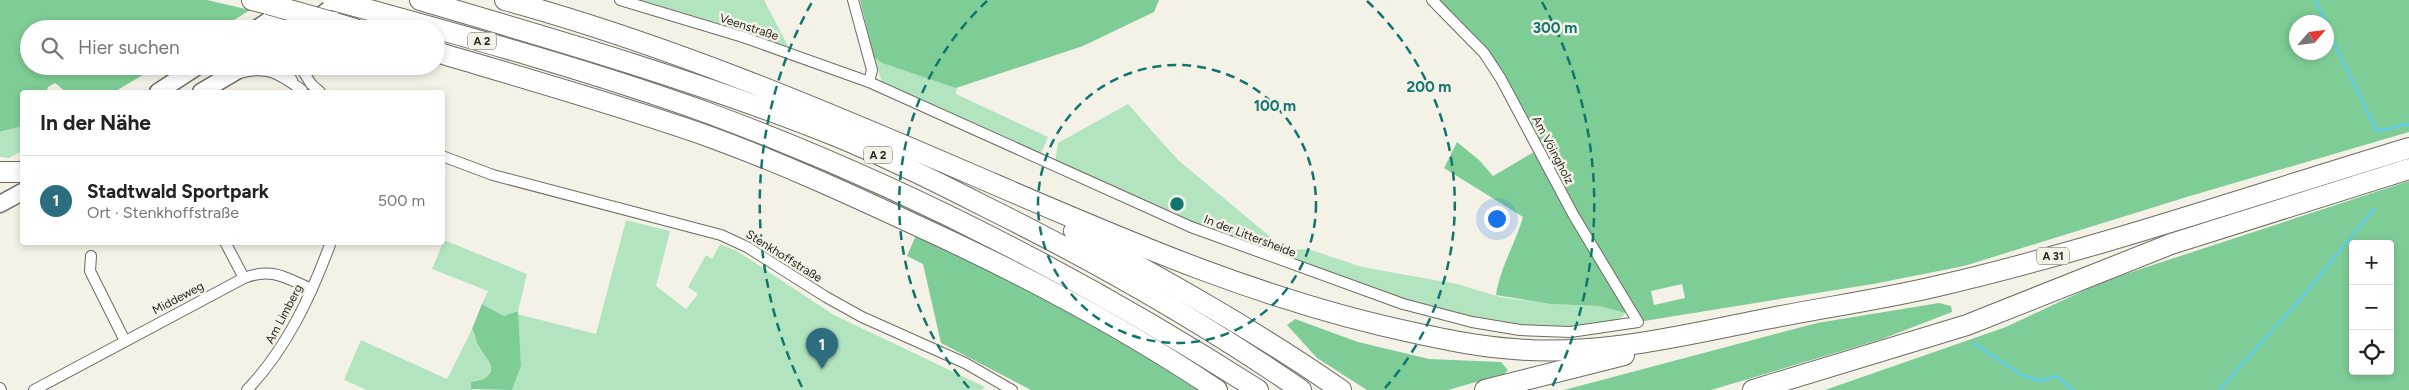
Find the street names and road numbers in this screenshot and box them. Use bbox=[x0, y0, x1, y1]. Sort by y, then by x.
street label: Veenstraße bbox=[718, 11, 781, 43]
road number: A 2 bbox=[468, 32, 496, 49]
street label: Am Vöingholz bbox=[1529, 114, 1577, 186]
road number: A 2 bbox=[864, 146, 892, 164]
street label: In der Littersheide bbox=[1202, 212, 1298, 260]
street label: Stenkhoffstraße bbox=[743, 227, 825, 285]
road number: A 31 bbox=[2037, 248, 2069, 264]
street label: Middeweg bbox=[150, 279, 206, 317]
street label: Am Limberg bbox=[263, 282, 305, 346]

